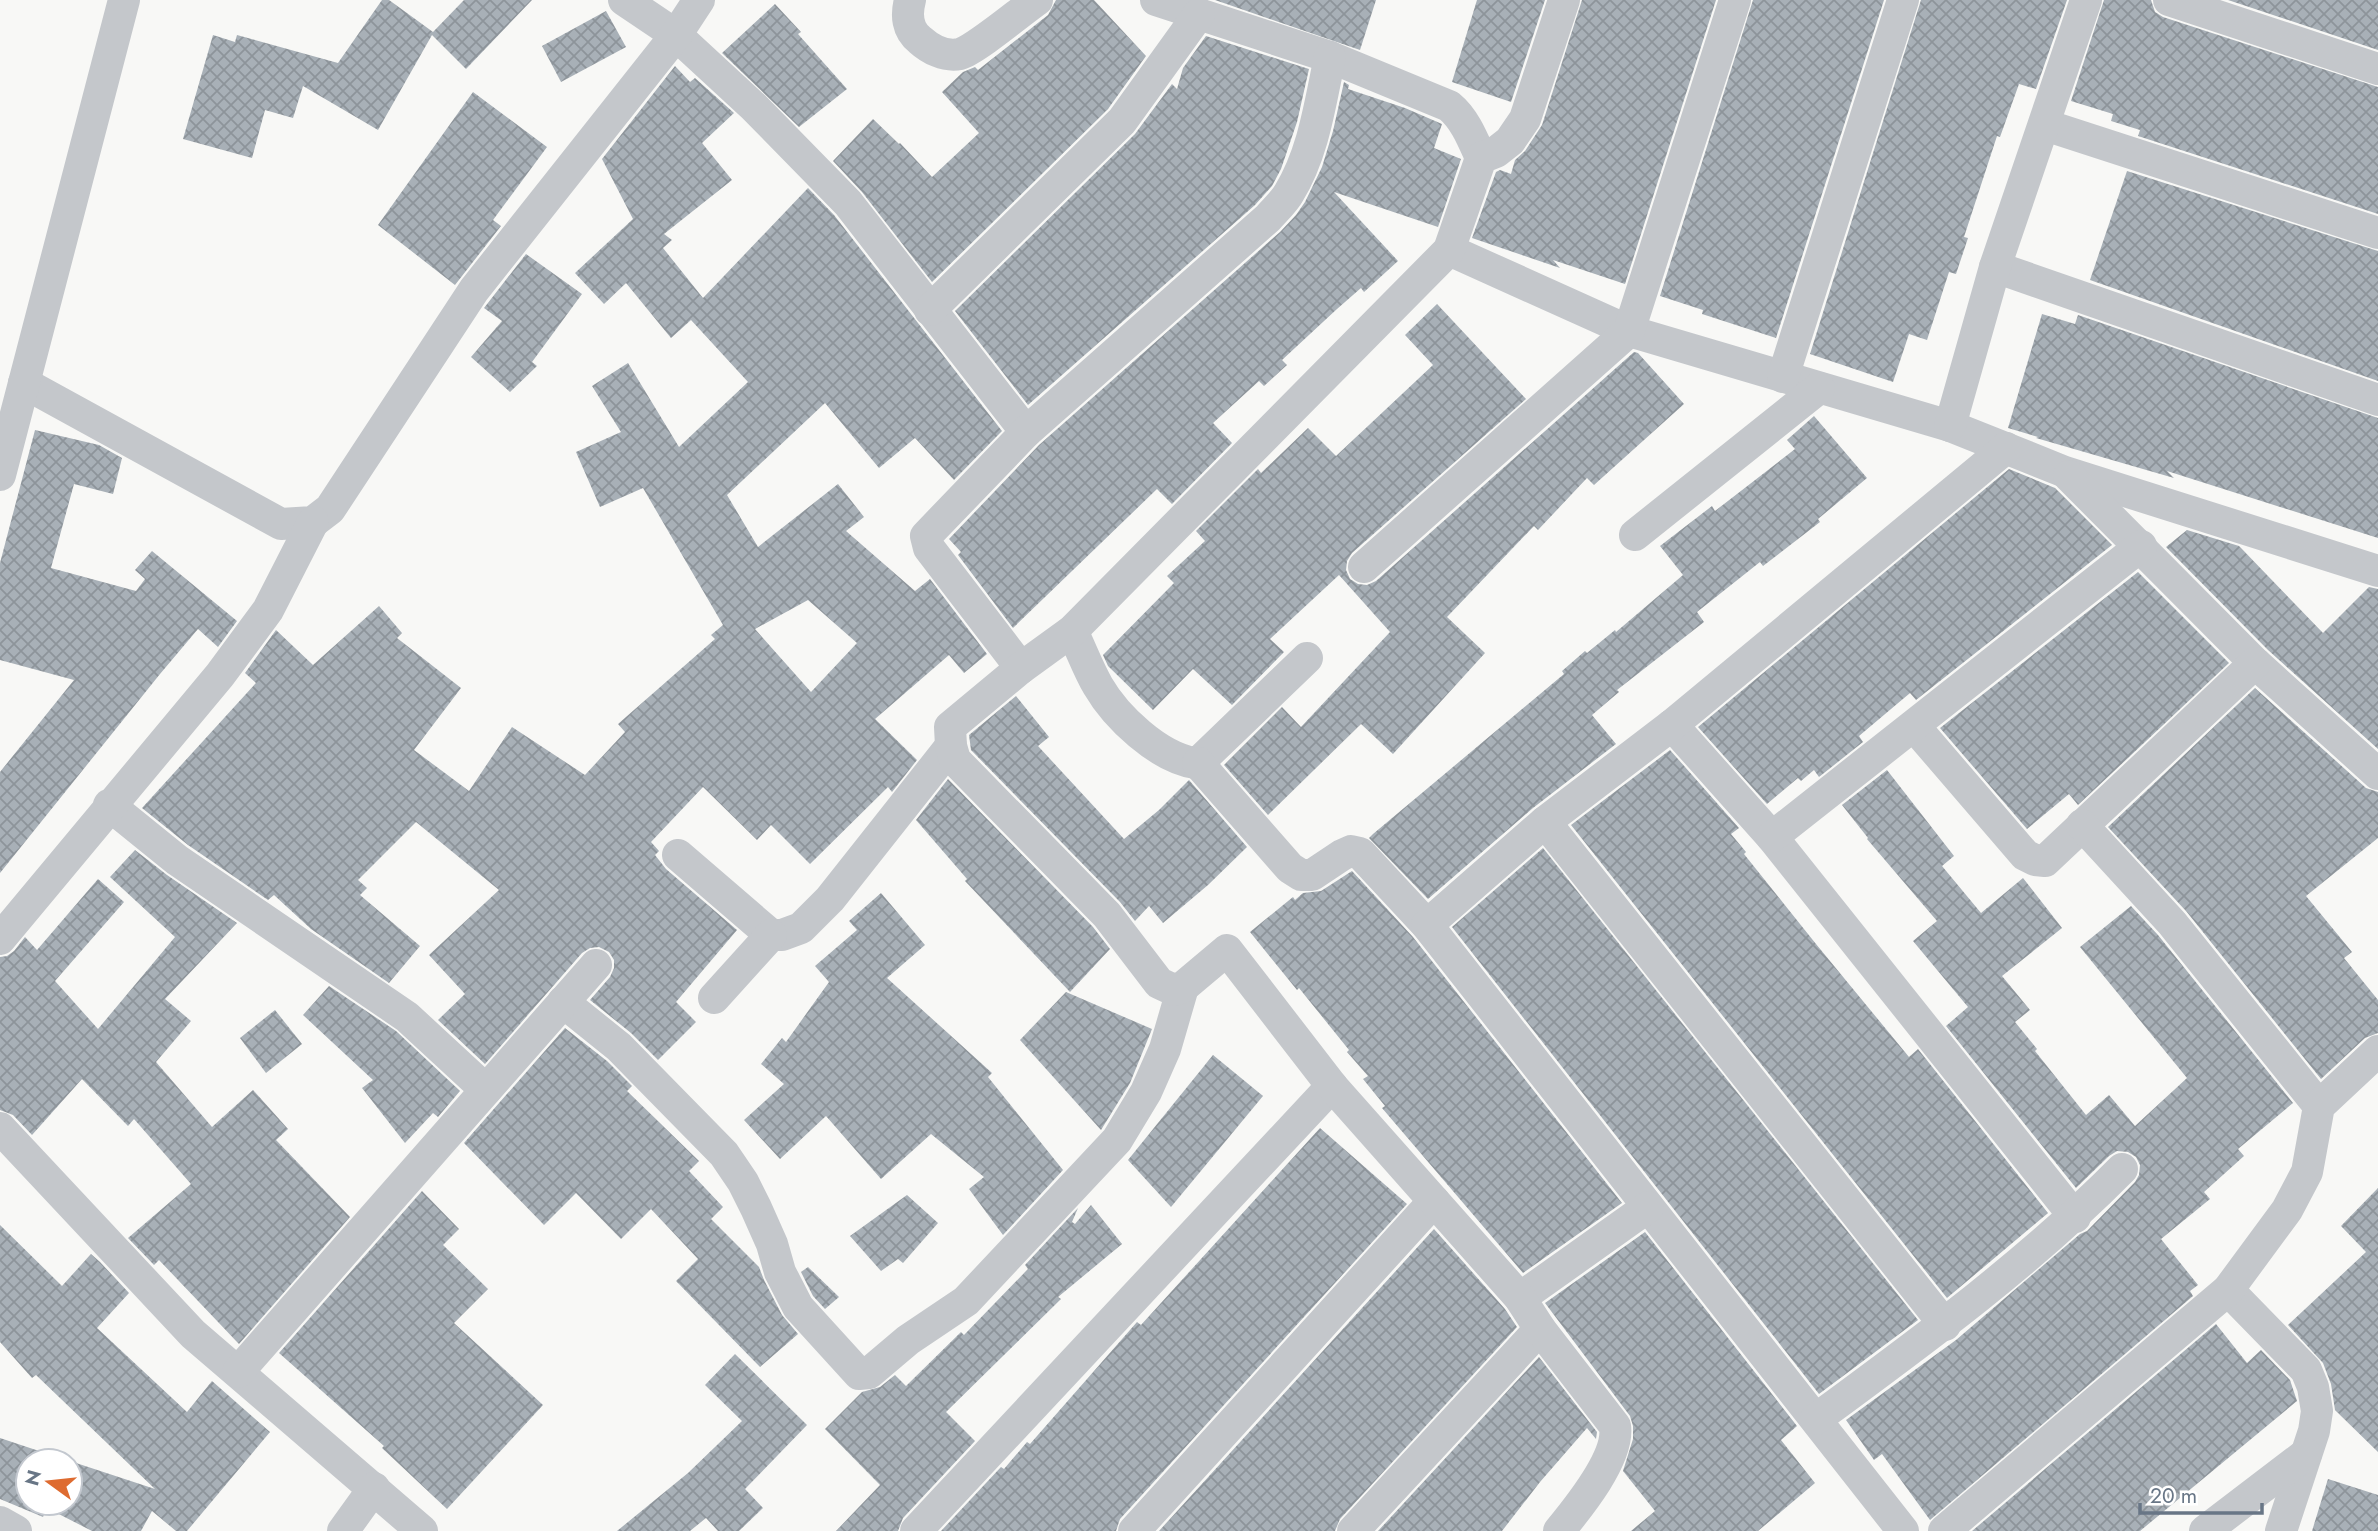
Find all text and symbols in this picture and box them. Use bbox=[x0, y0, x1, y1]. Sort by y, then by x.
north arrow bbox=[14, 1447, 84, 1517]
text: N bbox=[18, 1467, 48, 1489]
scale bar bbox=[2140, 1472, 2262, 1516]
text: 20 m bbox=[2150, 1481, 2197, 1511]

